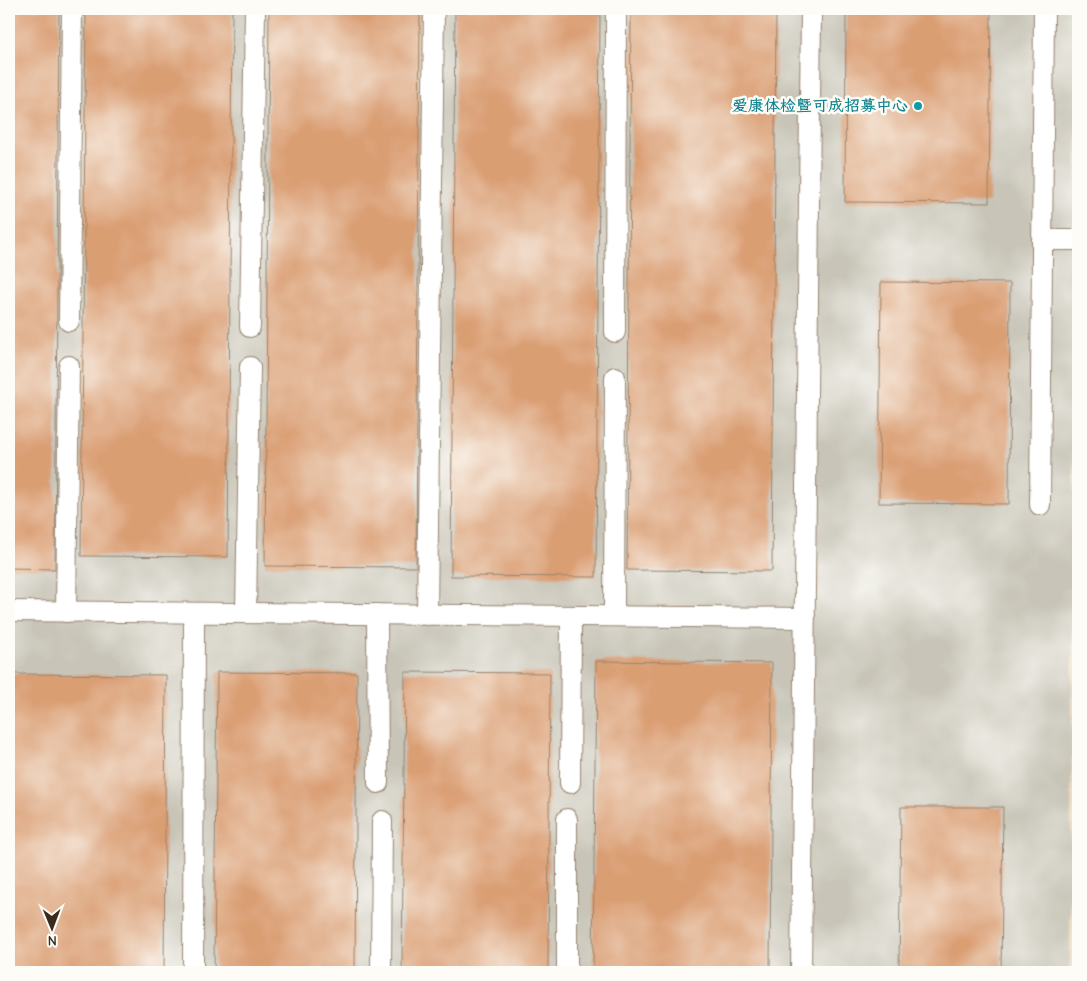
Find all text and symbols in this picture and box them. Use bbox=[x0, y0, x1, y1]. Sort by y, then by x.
place label: 爱康体检暨可成招募中心 bbox=[732, 97, 908, 115]
marker: 爱康体检暨可成招募中心 bbox=[912, 100, 924, 112]
north arrow bbox=[28, 904, 78, 954]
text: N bbox=[48, 932, 57, 949]

